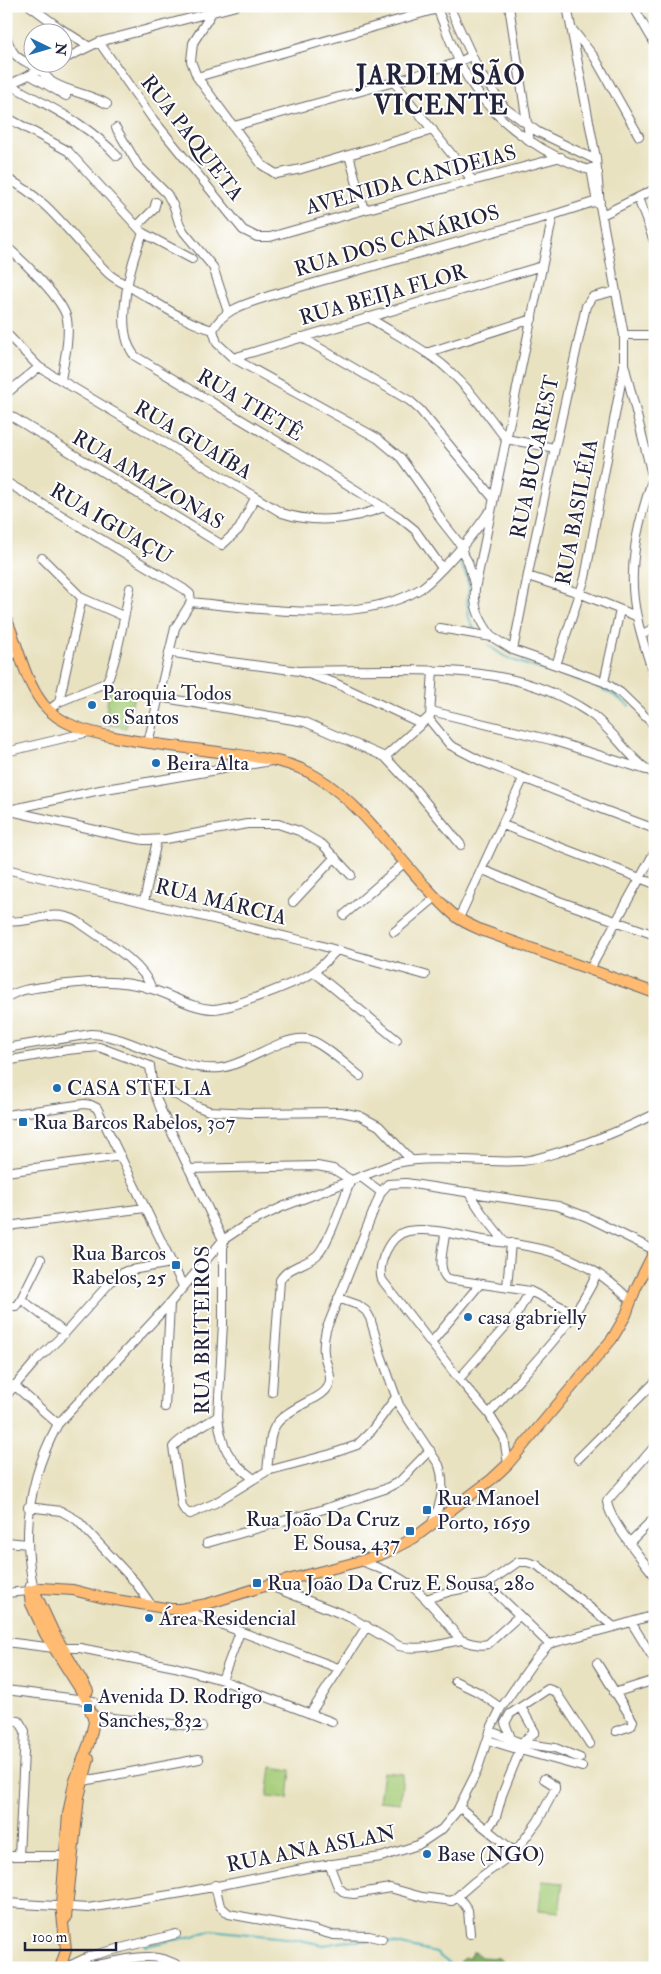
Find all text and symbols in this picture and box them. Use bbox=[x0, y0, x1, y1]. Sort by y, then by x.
north arrow bbox=[22, 22, 72, 72]
text: N bbox=[51, 41, 70, 57]
district label: JARDIM SÃO VICENTE bbox=[354, 58, 526, 122]
street label: RUA PAQUETA bbox=[134, 70, 250, 206]
street label: AVENIDA CANDEIAS bbox=[302, 139, 519, 221]
street label: RUA DOS CANÁRIOS bbox=[291, 199, 503, 283]
street label: RUA BEIJA FLOR bbox=[296, 258, 471, 332]
street label: RUA TIETÊ bbox=[192, 363, 308, 447]
street label: RUA BUCAREST bbox=[504, 372, 566, 541]
street label: RUA GUAÍBA bbox=[129, 394, 257, 486]
street label: RUA AMAZONAS bbox=[67, 424, 229, 536]
street label: RUA BASILÉIA bbox=[550, 436, 604, 588]
street label: RUA IGUAÇU bbox=[45, 477, 178, 571]
place label: Paroquia Todos os Santos bbox=[102, 680, 231, 731]
marker: Paroquia Todos os Santos bbox=[86, 699, 98, 711]
place label: Beira Alta bbox=[166, 750, 249, 777]
marker: Beira Alta bbox=[150, 757, 162, 769]
street label: RUA MÁRCIA bbox=[152, 873, 290, 931]
place label: CASA STELLA bbox=[67, 1075, 212, 1102]
marker: CASA STELLA bbox=[51, 1082, 63, 1094]
place label: Rua Barcos Rabelos, 307 bbox=[33, 1109, 236, 1136]
marker: Rua Barcos Rabelos, 307 bbox=[17, 1116, 29, 1128]
place label: Rua Barcos Rabelos, 25 bbox=[71, 1240, 167, 1291]
street label: RUA BRITEIROS bbox=[189, 1246, 216, 1414]
marker: Rua Barcos Rabelos, 25 bbox=[170, 1259, 182, 1271]
place label: casa gabrielly bbox=[478, 1304, 587, 1331]
marker: casa gabrielly bbox=[462, 1311, 474, 1323]
place label: Rua Manoel Porto, 1659 bbox=[437, 1485, 540, 1536]
marker: Rua Manoel Porto, 1659 bbox=[421, 1504, 433, 1516]
place label: Rua João Da Cruz E Sousa, 437 bbox=[246, 1506, 400, 1557]
marker: Rua João Da Cruz E Sousa, 437 bbox=[404, 1525, 416, 1537]
place label: Rua João Da Cruz E Sousa, 280 bbox=[267, 1570, 535, 1597]
marker: Rua João Da Cruz E Sousa, 280 bbox=[251, 1577, 263, 1589]
place label: Área Residencial bbox=[158, 1605, 297, 1632]
marker: Área Residencial bbox=[143, 1612, 155, 1624]
place label: Avenida D. Rodrigo Sanches, 832 bbox=[97, 1683, 262, 1734]
marker: Avenida D. Rodrigo Sanches, 832 bbox=[82, 1702, 94, 1714]
street label: RUA ANA ASLAN bbox=[224, 1819, 398, 1879]
place label: Base (NGO) bbox=[437, 1841, 545, 1868]
marker: Base (NGO) bbox=[421, 1848, 433, 1860]
scale bar bbox=[25, 1919, 116, 1951]
text: 100 m bbox=[32, 1928, 68, 1947]

